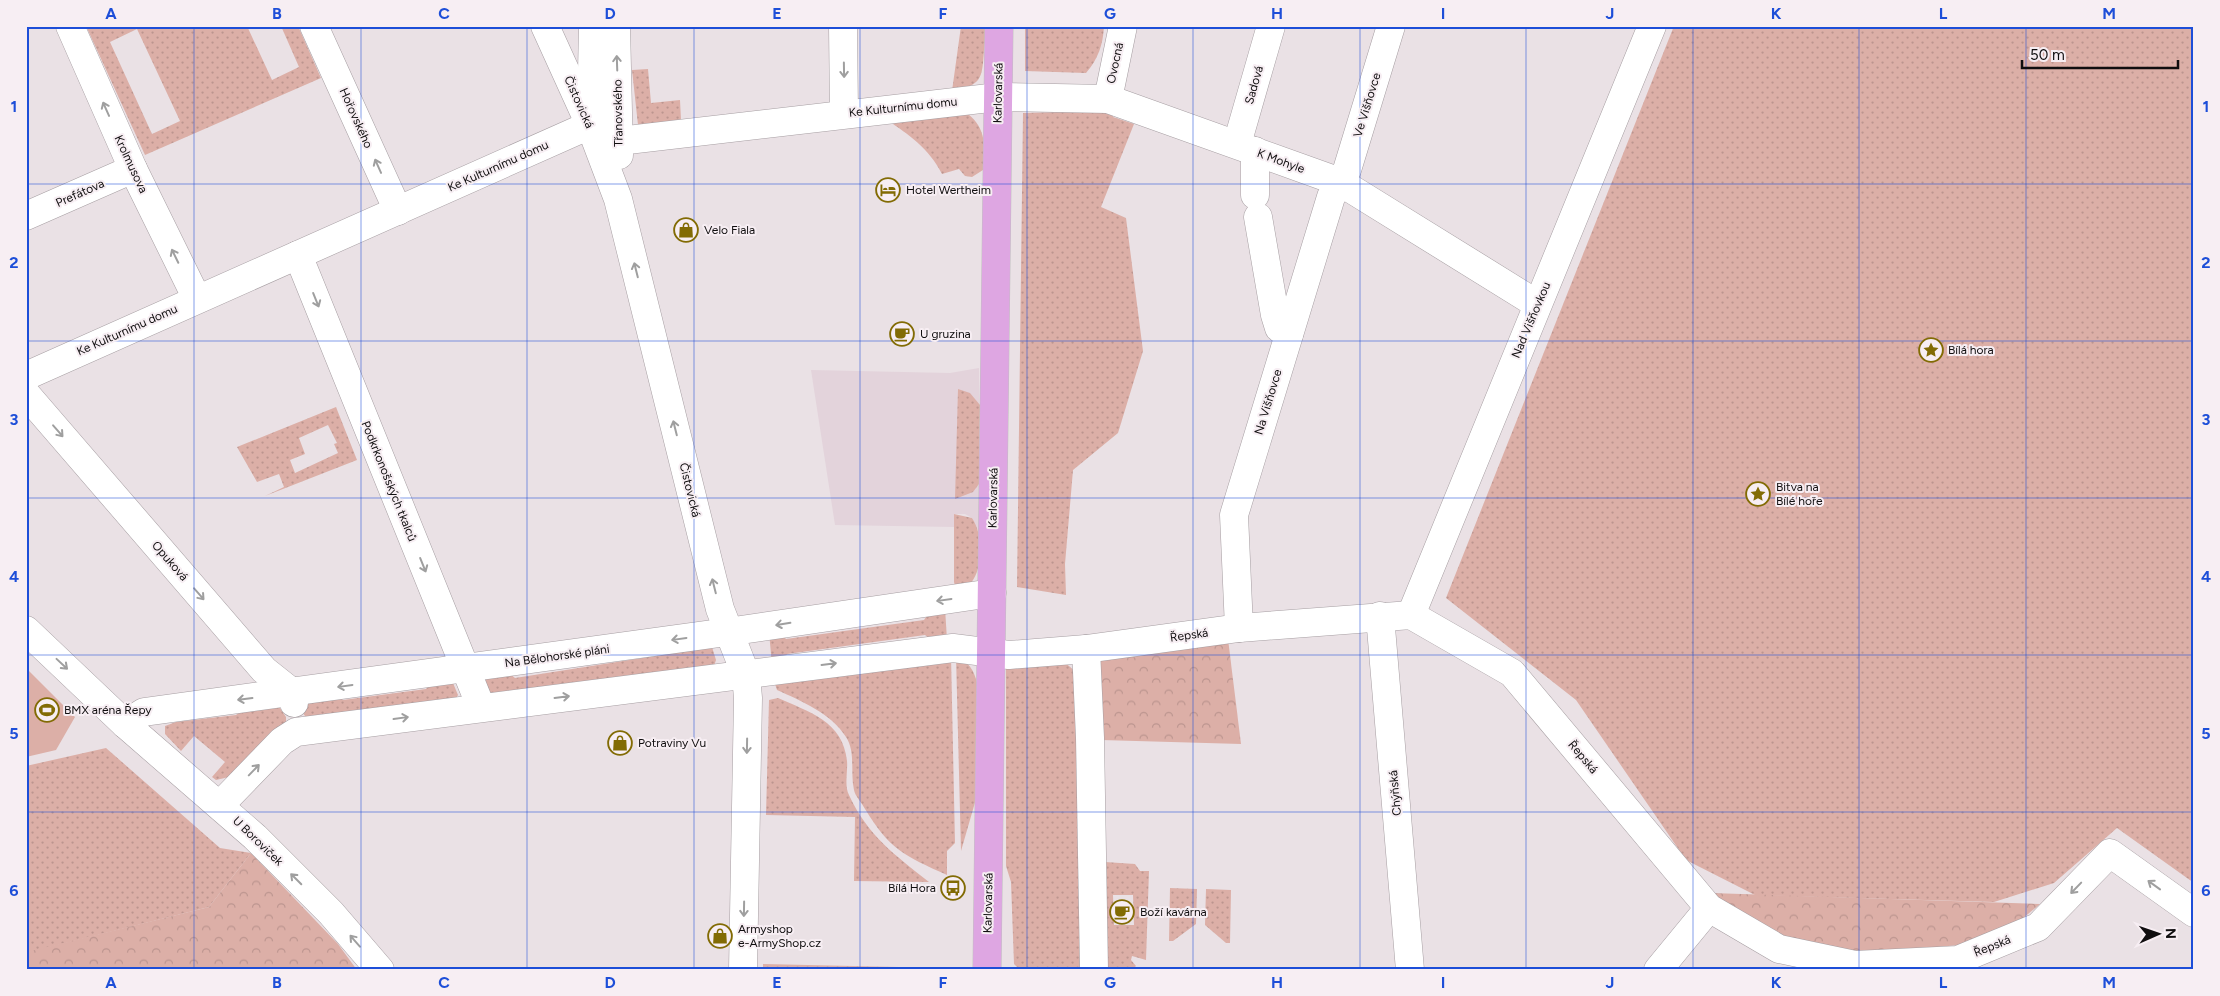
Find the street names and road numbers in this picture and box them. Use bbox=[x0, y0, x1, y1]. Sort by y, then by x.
street label: Ovocná bbox=[1104, 41, 1126, 85]
street label: Karlovarská bbox=[990, 63, 1006, 123]
street label: Sadová bbox=[1242, 64, 1266, 106]
street label: Ve Višňovce bbox=[1351, 71, 1384, 139]
street label: Čistovická bbox=[561, 74, 597, 130]
street label: Třanovského bbox=[610, 79, 626, 147]
street label: Hořovského bbox=[336, 86, 376, 150]
street label: Ke Kulturnímu domu bbox=[848, 94, 958, 120]
street label: Krolmusova bbox=[111, 133, 151, 195]
street label: Ke Kulturnímu domu bbox=[445, 137, 551, 195]
street label: K Mohyle bbox=[1255, 146, 1307, 176]
street label: Prefátova bbox=[54, 176, 106, 210]
street label: Nad Višňovkou bbox=[1509, 280, 1553, 360]
street label: Ke Kulturnímu domu bbox=[74, 301, 180, 359]
street label: Na Višňovce bbox=[1251, 367, 1285, 436]
street label: Podkrkonošských tkalců bbox=[358, 419, 420, 543]
street label: Čistovická bbox=[676, 461, 704, 519]
street label: Karlovarská bbox=[985, 468, 1001, 528]
street label: Opuková bbox=[149, 538, 191, 584]
street label: Řepská bbox=[1169, 625, 1209, 645]
street label: Na Bělohorské pláni bbox=[504, 642, 610, 670]
street label: Řepská bbox=[1565, 738, 1601, 776]
street label: Chýňská bbox=[1386, 770, 1404, 816]
street label: U Boroviček bbox=[230, 814, 286, 869]
street label: Karlovarská bbox=[980, 873, 996, 933]
street label: Řepská bbox=[1972, 932, 2012, 960]

